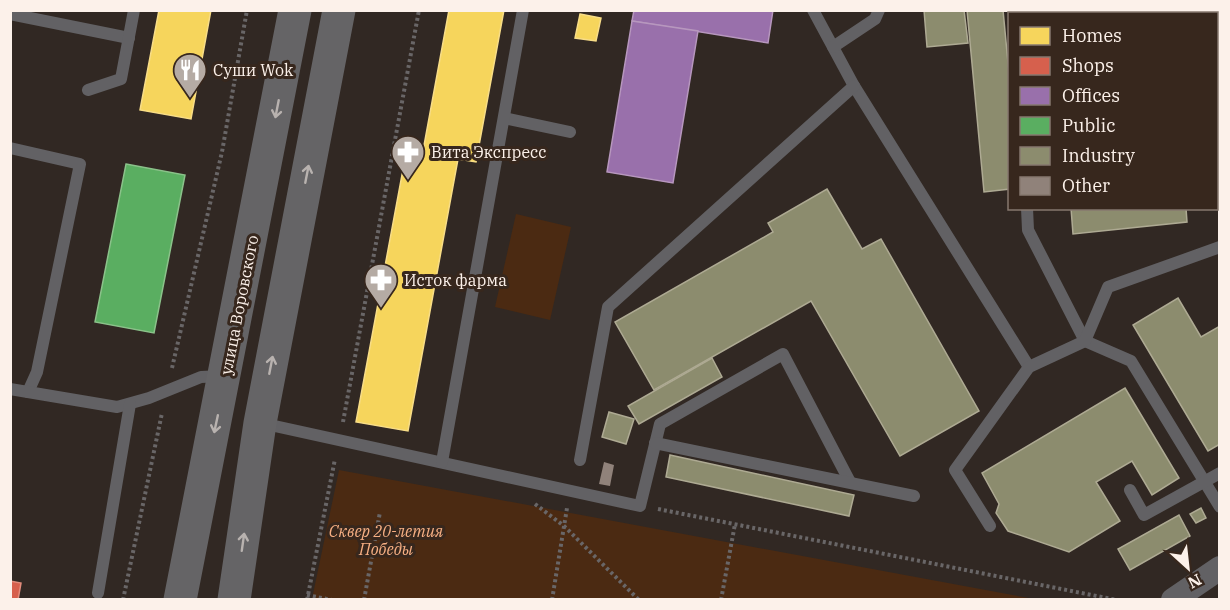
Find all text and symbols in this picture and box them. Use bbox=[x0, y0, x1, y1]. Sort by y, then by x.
legend bbox=[1008, 12, 1218, 210]
text: Homes bbox=[1062, 24, 1122, 47]
restaurant icon: Суши Wok bbox=[172, 52, 208, 99]
text: Shops bbox=[1062, 54, 1114, 77]
place label: Суши Wok bbox=[213, 60, 294, 80]
text: Offices bbox=[1062, 84, 1120, 107]
one-way arrow bbox=[271, 99, 282, 119]
text: Public bbox=[1062, 114, 1116, 137]
pharmacy icon: Вита Экспресс bbox=[390, 134, 426, 181]
place label: Вита Экспресс bbox=[431, 142, 546, 162]
text: Industry bbox=[1062, 144, 1135, 167]
one-way arrow bbox=[302, 165, 313, 184]
text: Other bbox=[1062, 174, 1110, 197]
street label: улица Воровского bbox=[216, 233, 262, 377]
pharmacy icon: Исток фарма bbox=[363, 262, 399, 309]
place label: Исток фарма bbox=[404, 270, 507, 290]
one-way arrow bbox=[266, 356, 277, 376]
one-way arrow bbox=[210, 414, 221, 434]
park label: Сквер 20-летия Победы bbox=[329, 521, 444, 559]
one-way arrow bbox=[237, 532, 248, 552]
north arrow bbox=[1158, 538, 1218, 598]
text: N bbox=[1185, 570, 1205, 593]

